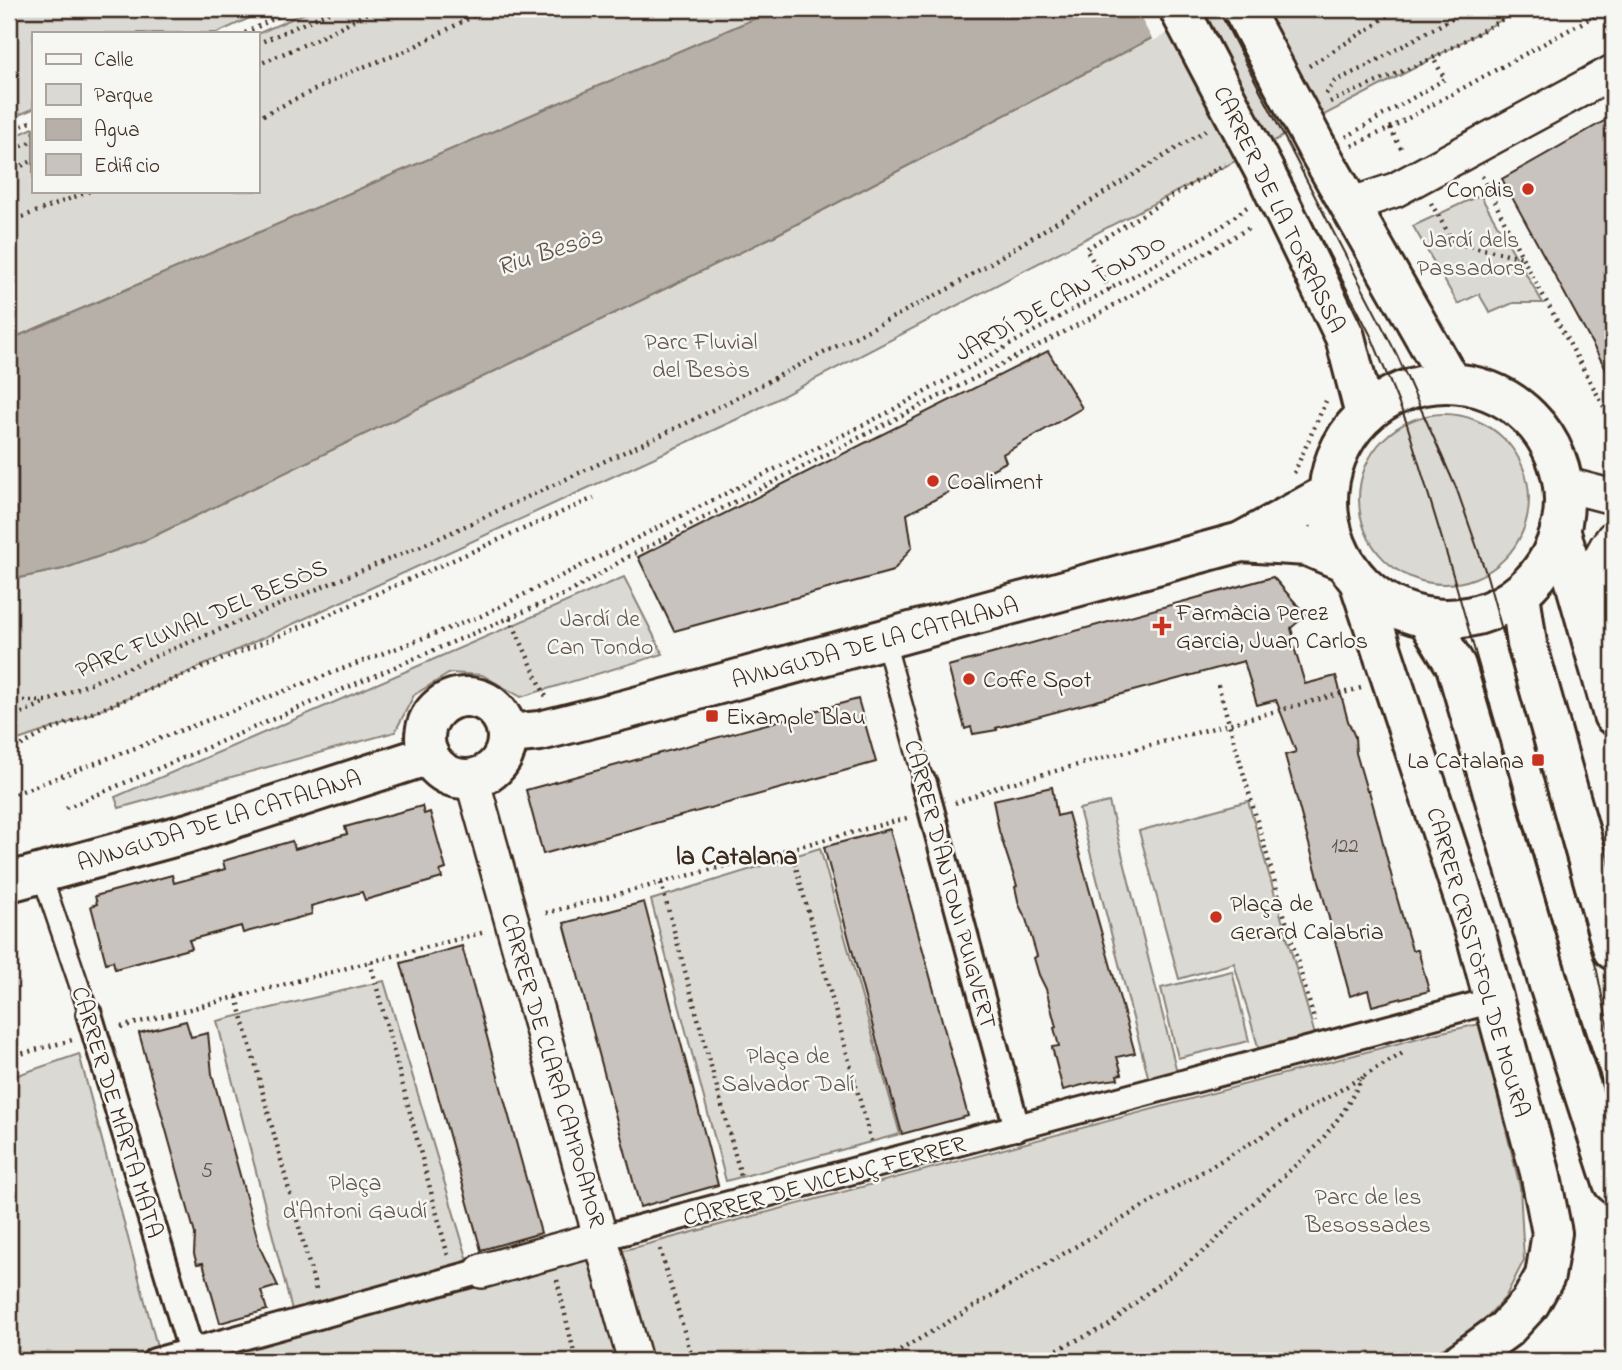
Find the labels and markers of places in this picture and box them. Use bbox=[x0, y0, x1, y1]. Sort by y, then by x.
place label: Condis bbox=[1446, 174, 1514, 209]
marker: Condis bbox=[1520, 181, 1536, 197]
place label: Coaliment bbox=[947, 466, 1043, 501]
marker: Coaliment bbox=[925, 473, 941, 489]
place label: Farmàcia Perez Garcia, Juan Carlos bbox=[1175, 597, 1368, 660]
marker: Farmàcia Perez Garcia, Juan Carlos bbox=[1154, 618, 1170, 634]
place label: Coffe Spot bbox=[983, 664, 1092, 699]
marker: Coffe Spot bbox=[961, 671, 977, 687]
place label: Eixample Blau bbox=[726, 701, 866, 736]
marker: Eixample Blau bbox=[704, 708, 720, 724]
place label: La Catalana bbox=[1407, 745, 1524, 780]
marker: La Catalana bbox=[1530, 752, 1546, 768]
place label: Plaça de Gerard Calabria bbox=[1230, 888, 1384, 951]
marker: Plaça de Gerard Calabria bbox=[1208, 909, 1224, 925]

